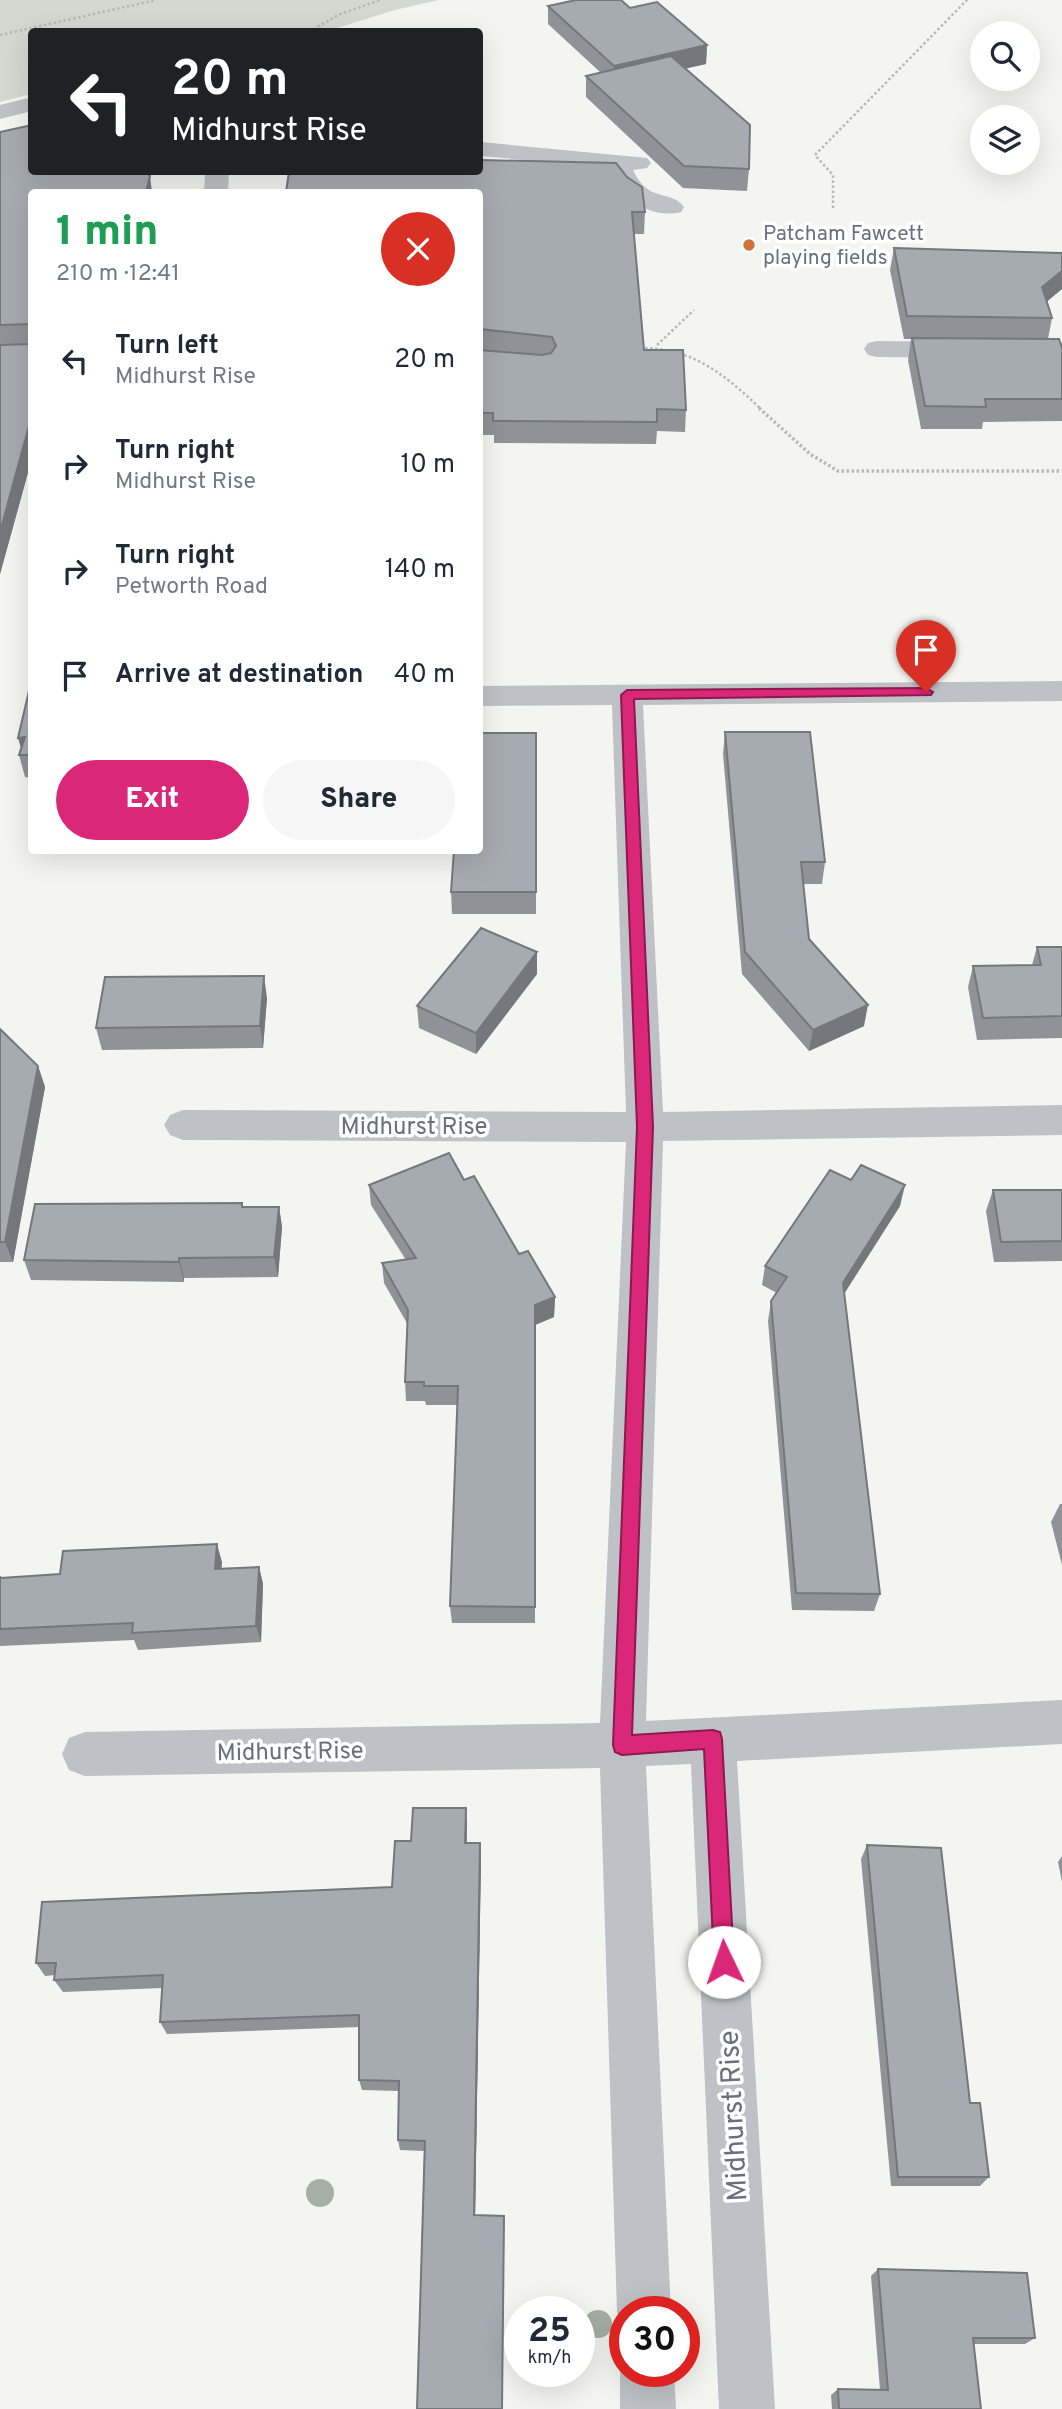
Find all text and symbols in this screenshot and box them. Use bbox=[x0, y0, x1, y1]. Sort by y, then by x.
map controls bbox=[970, 21, 1040, 175]
button: search bbox=[970, 21, 1040, 91]
text: 20 m bbox=[171, 51, 288, 113]
icon: left bbox=[56, 56, 147, 147]
button: layers bbox=[970, 105, 1040, 175]
text: Midhurst Rise bbox=[171, 112, 367, 152]
text: 1 min bbox=[56, 207, 159, 260]
button: close bbox=[381, 212, 455, 286]
place label: Patcham Fawcett playing fields bbox=[763, 221, 924, 272]
marker: Patcham Fawcett playing fields bbox=[741, 237, 757, 253]
text: 210 m · 12:41 bbox=[56, 260, 180, 289]
text: Turn left bbox=[115, 330, 219, 363]
icon: left bbox=[56, 342, 94, 380]
text: 20 m bbox=[394, 344, 455, 377]
text: Midhurst Rise bbox=[115, 363, 256, 392]
text: Turn right bbox=[115, 435, 235, 468]
icon: right bbox=[56, 447, 94, 485]
text: 10 m bbox=[400, 449, 455, 482]
text: Midhurst Rise bbox=[115, 468, 256, 497]
text: Turn right bbox=[115, 540, 235, 573]
icon: right bbox=[56, 552, 94, 590]
text: 140 m bbox=[385, 554, 455, 587]
text: Petworth Road bbox=[115, 573, 268, 602]
pin bbox=[896, 620, 956, 692]
icon: arrive bbox=[907, 631, 945, 669]
icon: arrive bbox=[56, 657, 94, 695]
text: Arrive at destination bbox=[115, 659, 363, 692]
text: 40 m bbox=[394, 659, 455, 692]
button: Exit bbox=[56, 760, 249, 840]
button: Share bbox=[263, 760, 455, 840]
street label: Midhurst Rise bbox=[341, 1113, 487, 1143]
street label: Midhurst Rise bbox=[216, 1737, 364, 1769]
position arrow bbox=[687, 1925, 761, 1999]
street label: Midhurst Rise bbox=[713, 2029, 757, 2202]
speed limit sign: 30 bbox=[609, 2296, 700, 2387]
text: 25 bbox=[528, 2310, 571, 2354]
text: km/h bbox=[528, 2347, 571, 2370]

